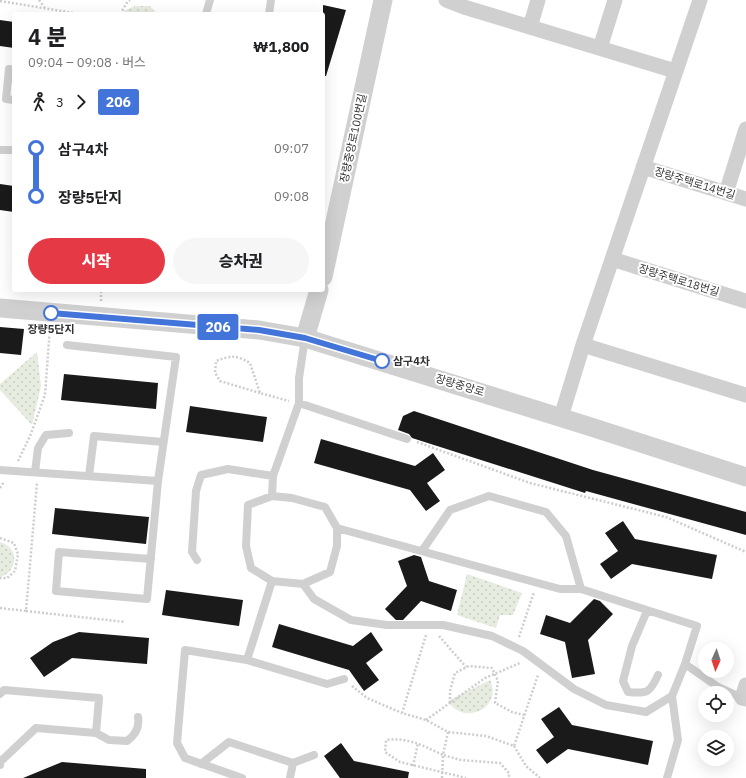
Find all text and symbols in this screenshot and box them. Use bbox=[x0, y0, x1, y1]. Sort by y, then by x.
text: 4 분 bbox=[28, 22, 67, 51]
text: ₩1,800 bbox=[253, 37, 309, 56]
text: 09:04 – 09:08 · 버스 bbox=[28, 54, 146, 71]
icon: walk bbox=[28, 91, 50, 113]
icon: forward bbox=[70, 91, 92, 113]
street label: 장량중앙로100번길 bbox=[337, 92, 369, 184]
text: 206 bbox=[106, 93, 131, 111]
text: 3 bbox=[56, 94, 64, 111]
text: 삼구4차 bbox=[58, 140, 108, 159]
text: 09:07 bbox=[274, 140, 309, 157]
street label: 장량주택로14번길 bbox=[653, 164, 737, 202]
text: 장량5단지 bbox=[58, 188, 122, 207]
text: 09:08 bbox=[274, 188, 309, 205]
button: 시작 bbox=[28, 238, 165, 284]
button: 승차권 bbox=[173, 238, 309, 284]
street label: 장량주택로18번길 bbox=[637, 261, 721, 299]
marker: 장량5단지 bbox=[43, 305, 59, 321]
line badge: 206 bbox=[195, 314, 241, 340]
text: 206 bbox=[205, 318, 231, 336]
place label: 장량5단지 bbox=[27, 322, 75, 336]
marker: 삼구4차 bbox=[374, 353, 390, 369]
place label: 삼구4차 bbox=[393, 354, 430, 368]
street label: 장량중앙로 bbox=[434, 371, 486, 399]
north arrow bbox=[698, 642, 734, 678]
map controls bbox=[698, 642, 734, 766]
button: locate bbox=[698, 686, 734, 722]
button: layers bbox=[698, 730, 734, 766]

